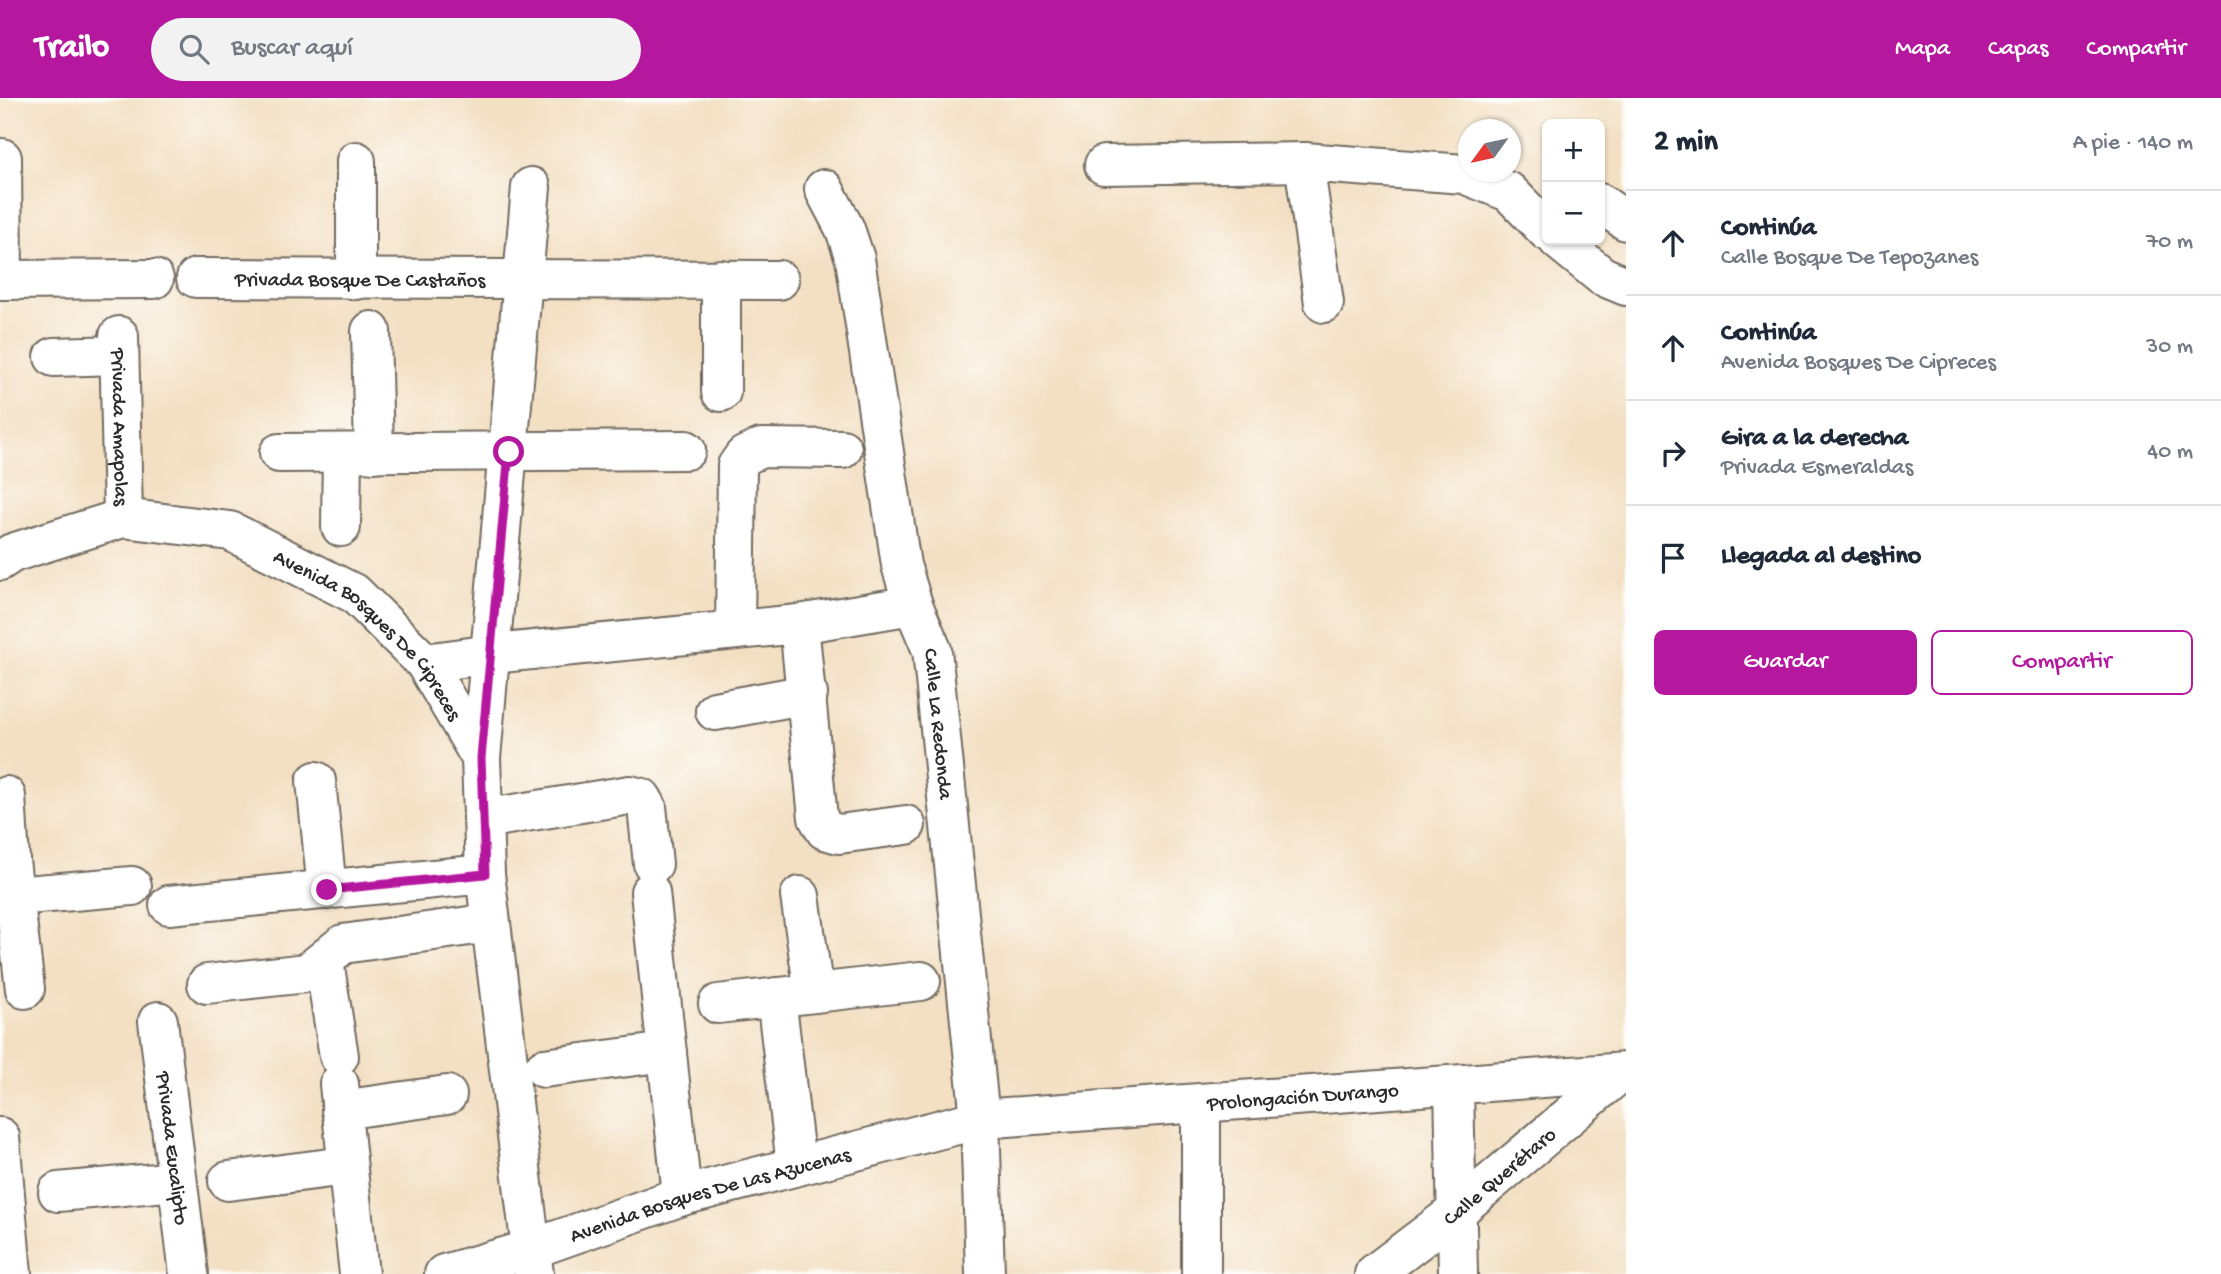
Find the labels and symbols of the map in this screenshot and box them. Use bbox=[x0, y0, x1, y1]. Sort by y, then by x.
north arrow bbox=[1458, 119, 1521, 182]
street label: Privada Bosque De Castaños bbox=[234, 269, 486, 295]
street label: Privada Amapolas bbox=[103, 347, 132, 507]
route start bbox=[493, 436, 524, 467]
street label: Avenida Bosques De Cipreces bbox=[268, 546, 466, 727]
street label: Calle La Redonda bbox=[916, 647, 956, 802]
route end bbox=[311, 874, 342, 905]
street label: Privada Eucalipto bbox=[148, 1069, 192, 1227]
street label: Prolongación Durango bbox=[1205, 1080, 1400, 1119]
street label: Calle Querétaro bbox=[1440, 1123, 1563, 1233]
street label: Avenida Bosques De Las Azucenas bbox=[567, 1144, 855, 1251]

